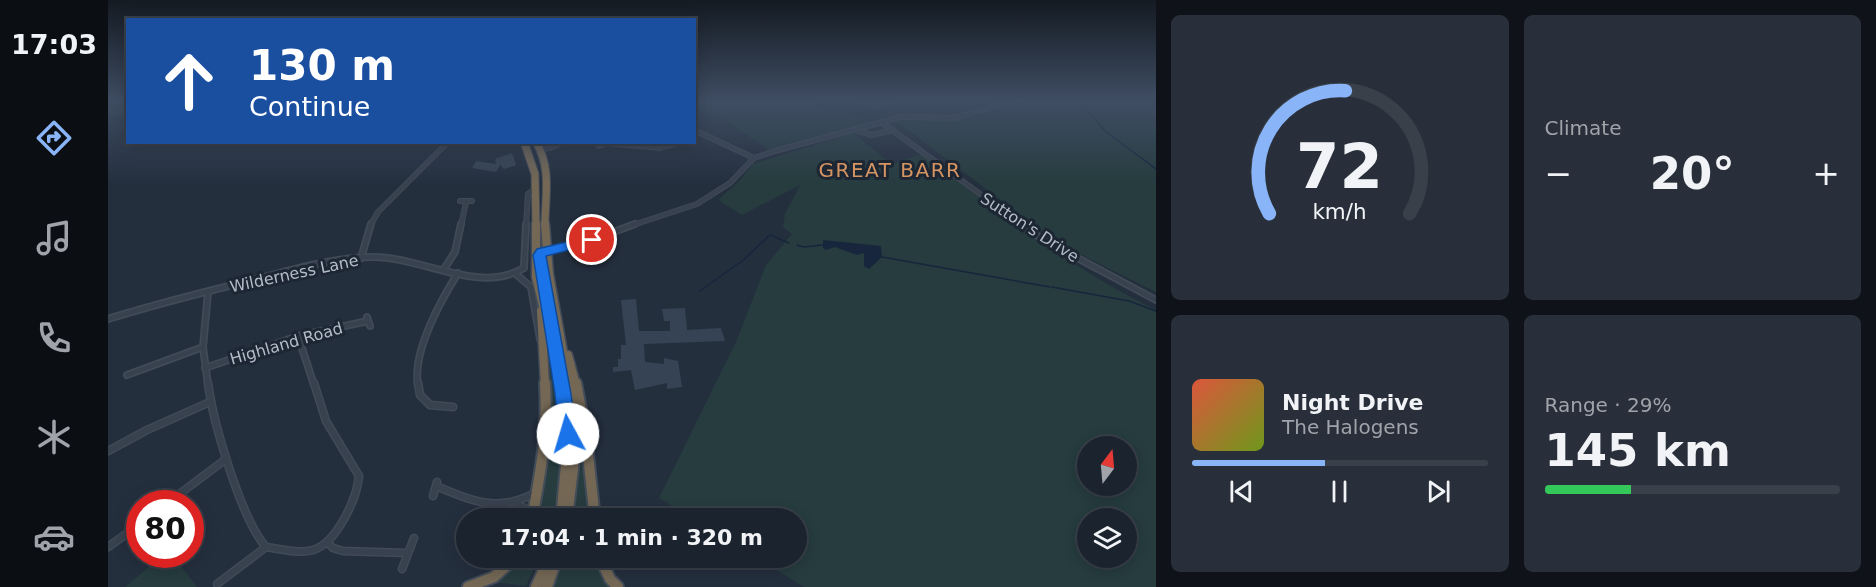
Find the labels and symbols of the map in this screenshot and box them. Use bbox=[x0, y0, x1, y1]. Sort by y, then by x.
district label: GREAT BARR bbox=[819, 158, 961, 182]
street label: Sutton's Drive bbox=[977, 189, 1082, 266]
pin bbox=[566, 214, 617, 265]
street label: Wilderness Lane bbox=[228, 251, 360, 296]
street label: Highland Road bbox=[227, 318, 345, 369]
position arrow bbox=[536, 402, 600, 466]
north arrow bbox=[1077, 436, 1137, 496]
speed limit sign: 80 bbox=[126, 490, 204, 568]

